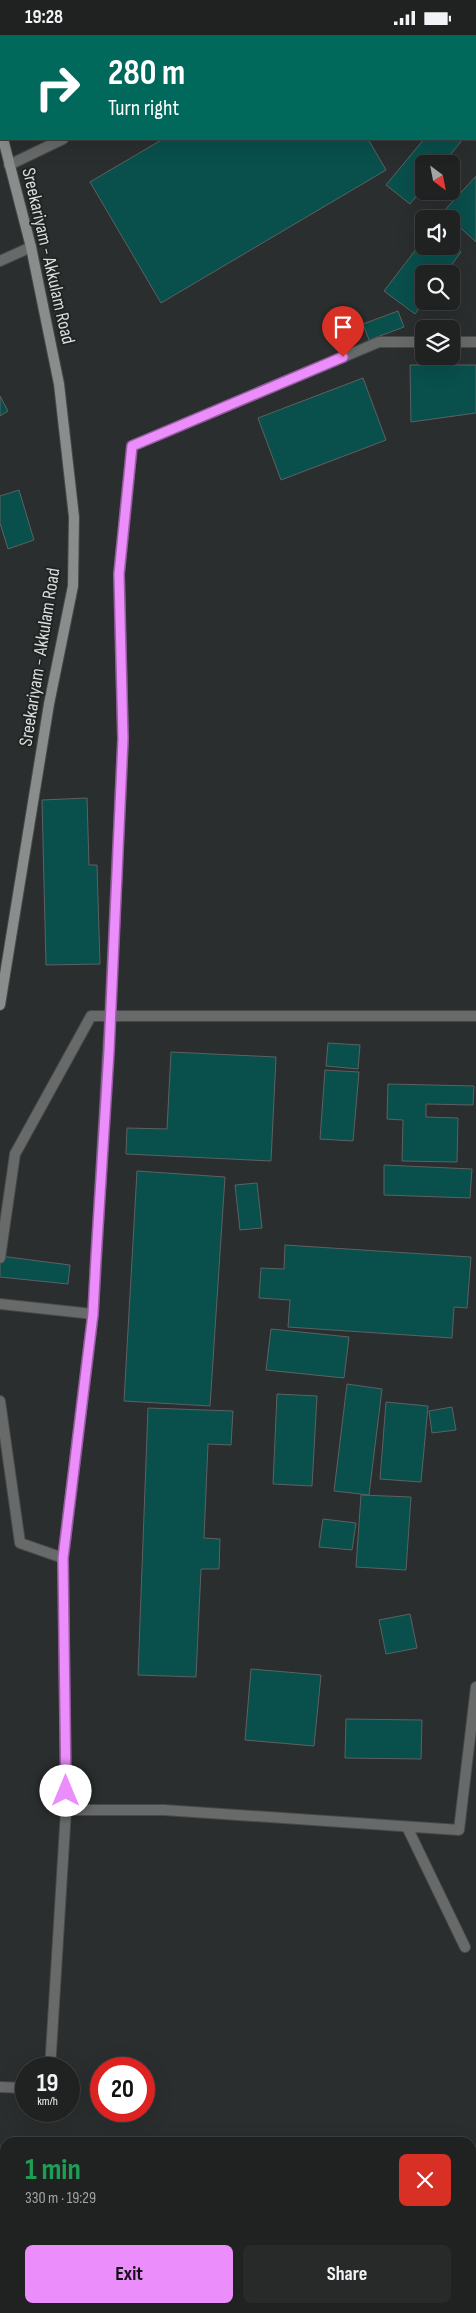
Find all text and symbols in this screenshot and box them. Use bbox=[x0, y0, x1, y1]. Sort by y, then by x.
text: 19:28 bbox=[25, 6, 63, 29]
text: 280 m bbox=[108, 52, 185, 95]
icon: right bbox=[25, 55, 90, 120]
text: Turn right bbox=[108, 95, 179, 122]
north arrow bbox=[415, 155, 460, 200]
map controls bbox=[415, 155, 460, 365]
street label: Sreekariyam - Akkulam Road bbox=[17, 166, 79, 346]
button: sound bbox=[415, 210, 460, 255]
button: search bbox=[415, 265, 460, 310]
pin bbox=[322, 306, 364, 357]
icon: arrive bbox=[329, 313, 357, 341]
button: layers bbox=[415, 320, 460, 365]
street label: Sreekariyam - Akkulam Road bbox=[15, 566, 65, 748]
position arrow bbox=[39, 1764, 91, 1816]
speed limit sign: 20 bbox=[90, 2057, 155, 2122]
text: 19 bbox=[37, 2068, 58, 2099]
text: km/h bbox=[37, 2094, 58, 2109]
text: 1 min bbox=[25, 2152, 81, 2188]
button: close bbox=[399, 2154, 451, 2206]
text: 330 m · 19:29 bbox=[25, 2189, 96, 2208]
button: Exit bbox=[25, 2245, 233, 2303]
button: Share bbox=[243, 2245, 451, 2303]

